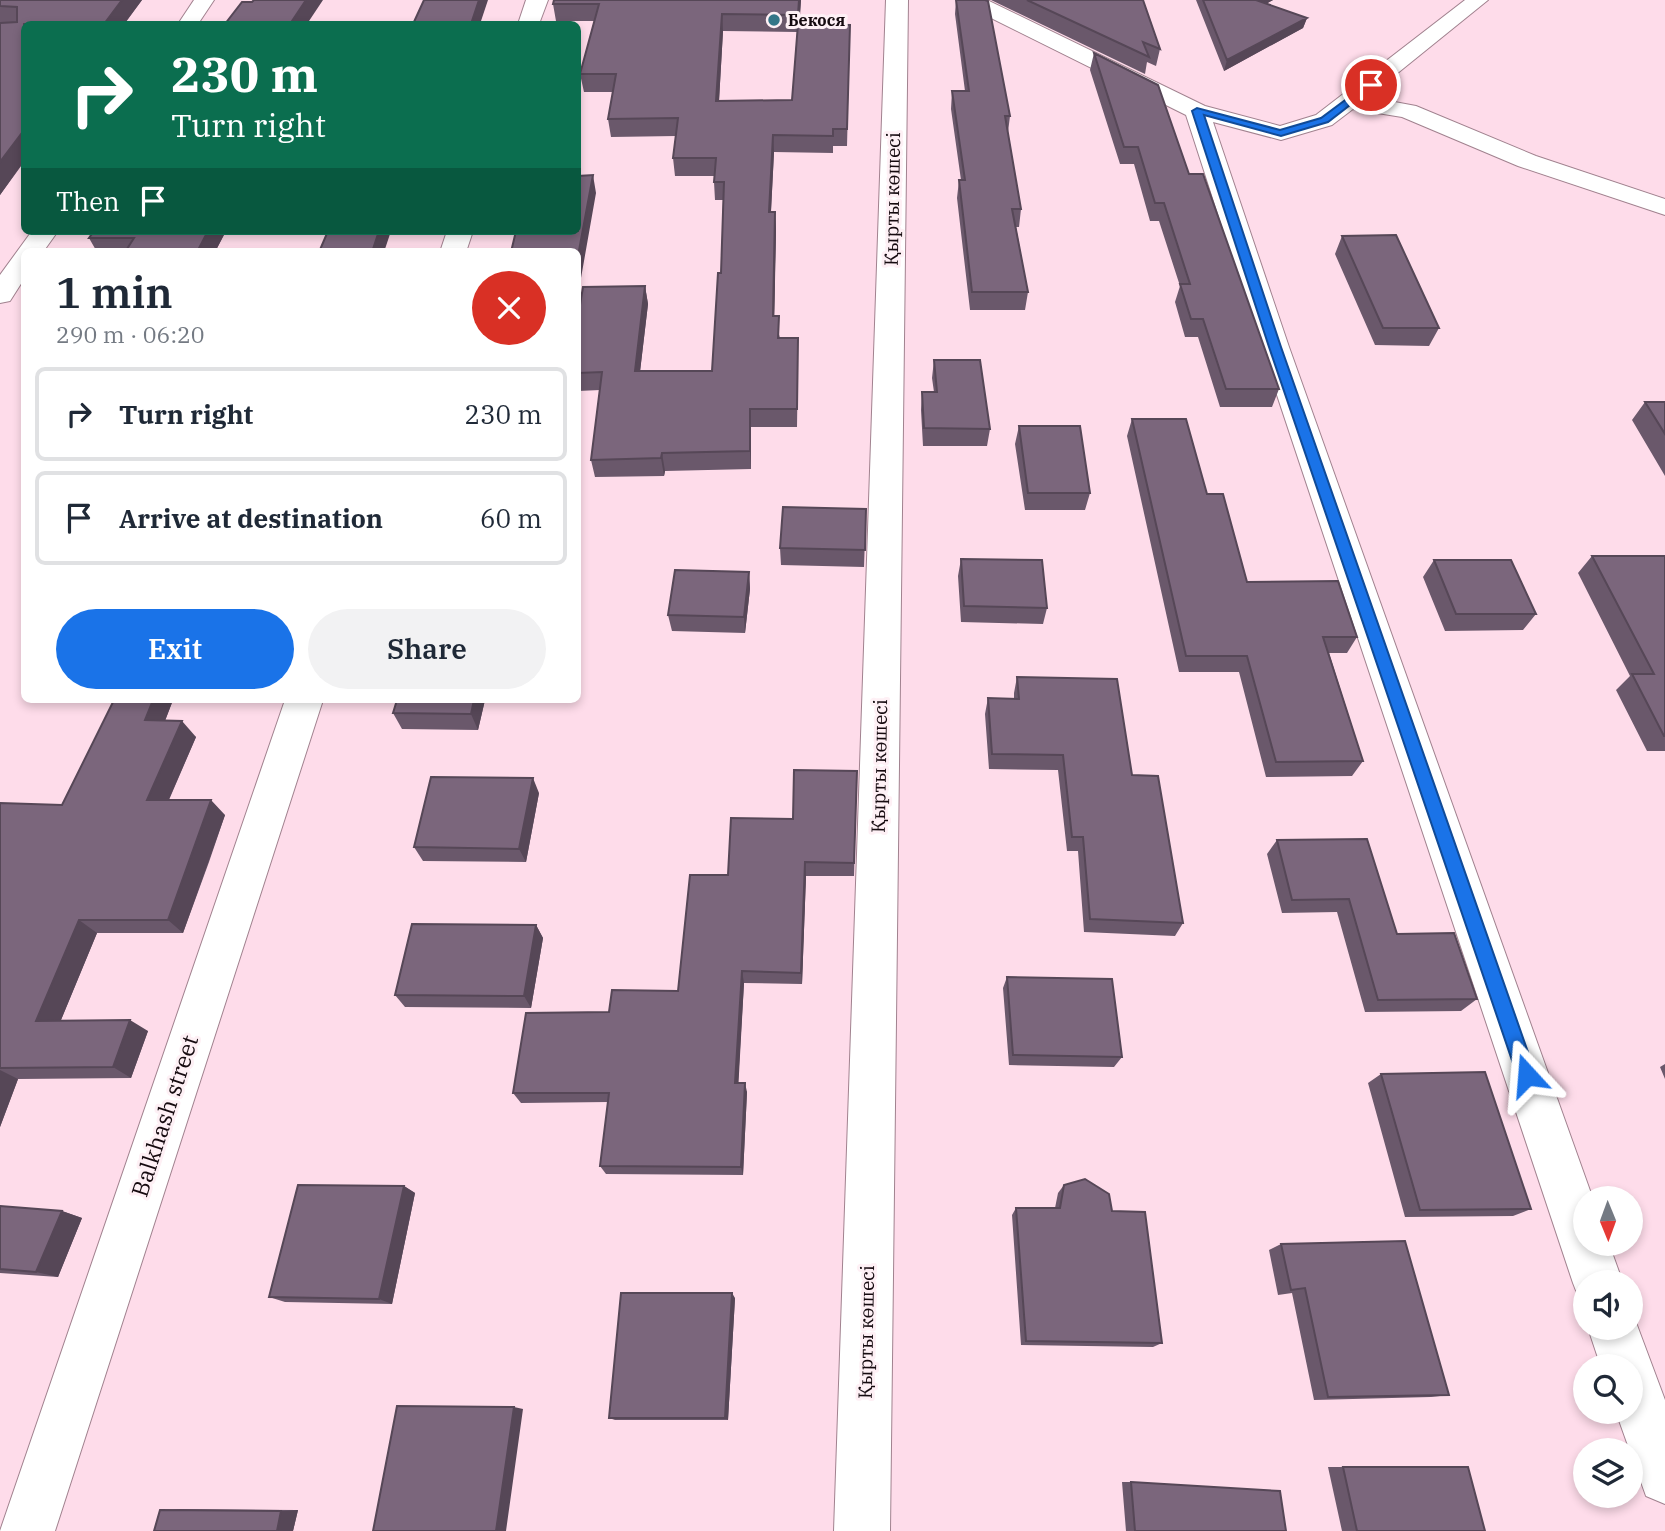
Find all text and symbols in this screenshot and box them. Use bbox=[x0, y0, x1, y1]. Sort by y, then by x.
place label: Бекося bbox=[788, 10, 845, 30]
marker: Бекося bbox=[766, 12, 782, 28]
text: 230 m bbox=[171, 42, 318, 105]
icon: right bbox=[56, 49, 147, 140]
pin bbox=[1341, 55, 1401, 115]
icon: arrive bbox=[1352, 66, 1390, 104]
text: Turn right bbox=[171, 104, 326, 146]
street label: Қырты көшесі bbox=[879, 132, 905, 266]
icon: arrive bbox=[134, 182, 172, 220]
text: Then bbox=[56, 184, 120, 218]
text: 1 min bbox=[56, 265, 173, 320]
button: close bbox=[472, 271, 546, 345]
text: 290 m · 06:20 bbox=[56, 319, 205, 349]
icon: right bbox=[60, 395, 98, 433]
text: Turn right bbox=[119, 397, 253, 431]
text: 230 m bbox=[464, 397, 542, 431]
icon: arrive bbox=[60, 499, 98, 537]
text: Arrive at destination bbox=[119, 501, 383, 535]
text: 60 m bbox=[480, 501, 542, 535]
button: Exit bbox=[56, 609, 294, 689]
button: Share bbox=[308, 609, 546, 689]
street label: Қырты көшесі bbox=[866, 699, 892, 833]
street label: Balkhash street bbox=[124, 1031, 204, 1200]
position arrow bbox=[1490, 1038, 1564, 1112]
north arrow bbox=[1573, 1186, 1643, 1256]
map controls bbox=[1573, 1186, 1643, 1508]
street label: Қырты көшесі bbox=[853, 1265, 879, 1399]
button: sound bbox=[1573, 1270, 1643, 1340]
button: search bbox=[1573, 1354, 1643, 1424]
button: layers bbox=[1573, 1438, 1643, 1508]

